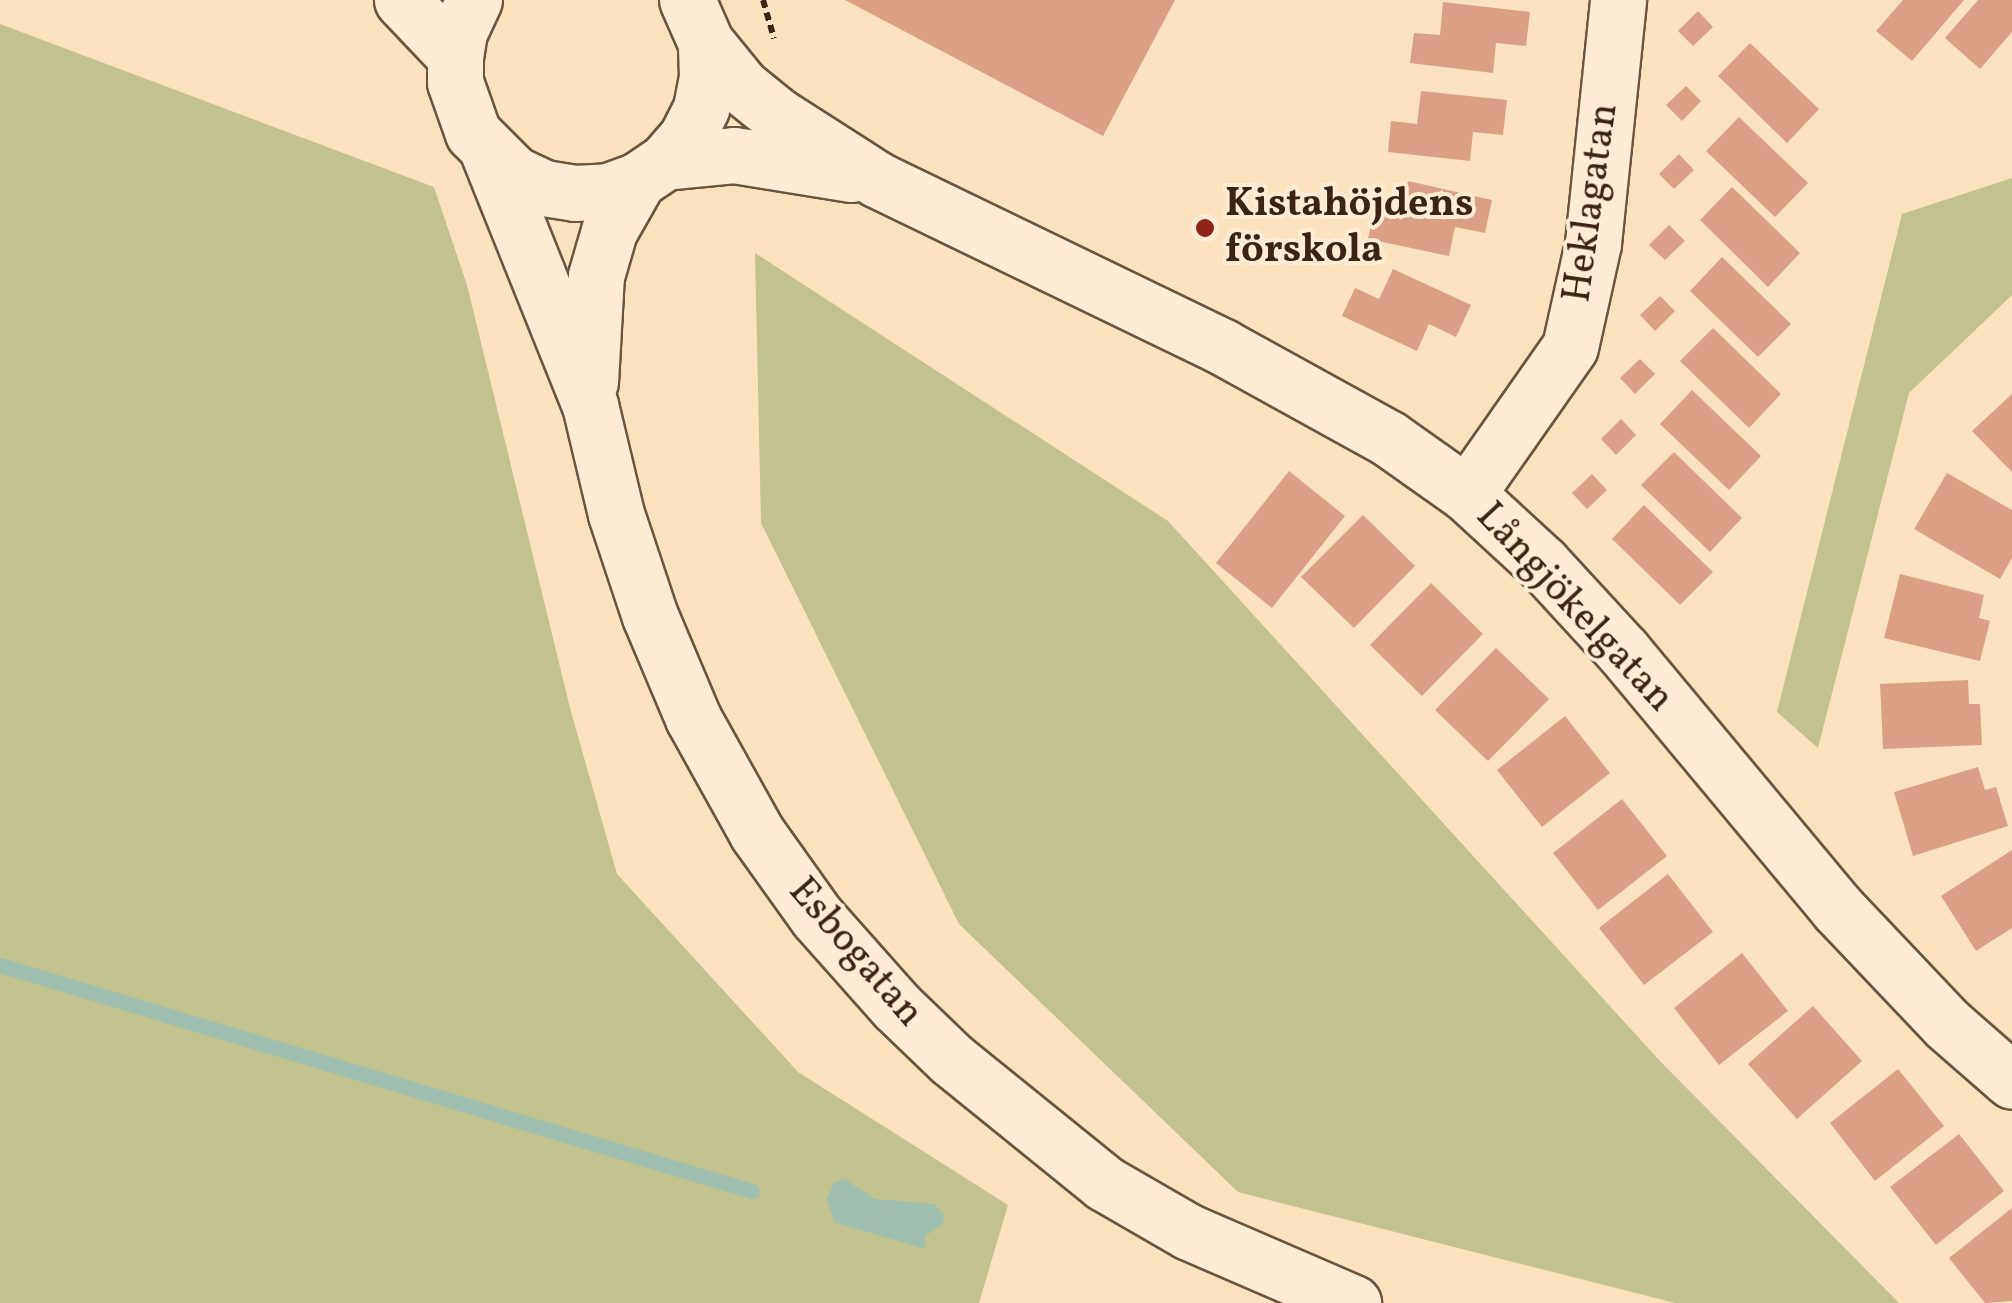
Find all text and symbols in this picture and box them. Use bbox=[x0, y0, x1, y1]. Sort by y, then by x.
street label: Heklagatan bbox=[1554, 100, 1630, 306]
place label: Kistahöjdens förskola bbox=[1225, 181, 1473, 275]
marker: Kistahöjdens förskola bbox=[1194, 217, 1216, 239]
street label: Långjökelgatan bbox=[1465, 493, 1683, 723]
street label: Esbogatan bbox=[777, 869, 933, 1037]

